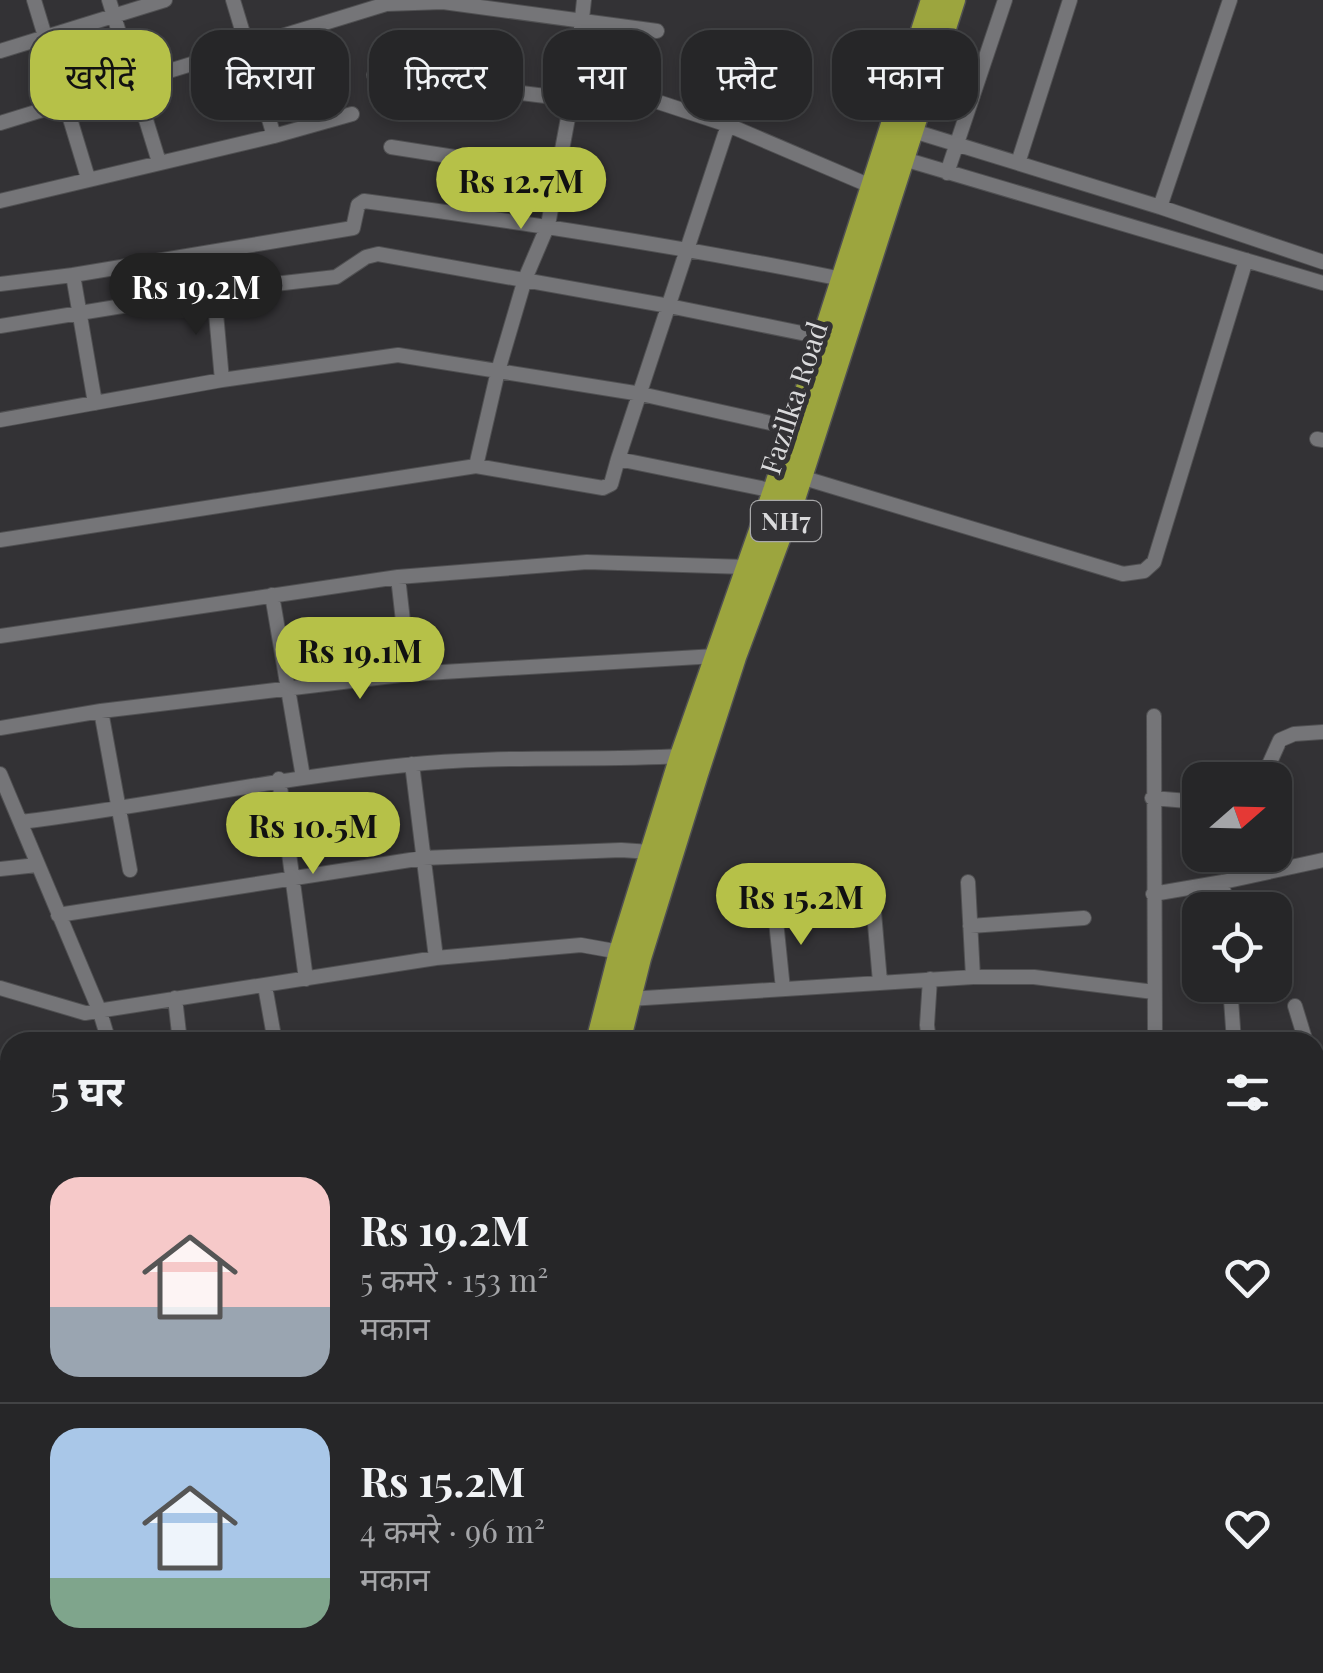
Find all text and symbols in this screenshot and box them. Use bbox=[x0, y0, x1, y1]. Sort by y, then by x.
chip: खरीदें bbox=[30, 30, 171, 120]
chip: किराया bbox=[191, 30, 349, 120]
chip: फ़िल्टर bbox=[369, 30, 523, 120]
chip: नया bbox=[543, 30, 661, 120]
chip: फ़्लैट bbox=[681, 30, 812, 120]
chip: मकान bbox=[832, 30, 978, 120]
pin: Rs 12.7M bbox=[418, 147, 624, 232]
text: Rs 12.7M bbox=[458, 158, 584, 201]
pin: Rs 19.2M bbox=[93, 253, 299, 338]
text: Rs 19.2M bbox=[131, 264, 261, 307]
street label: Fazilka Road bbox=[750, 316, 835, 479]
road number: NH7 bbox=[751, 501, 821, 541]
pin: Rs 19.1M bbox=[257, 617, 463, 702]
text: Rs 19.1M bbox=[298, 628, 422, 671]
north arrow bbox=[1182, 762, 1292, 872]
map controls bbox=[1182, 762, 1292, 1002]
pin: Rs 10.5M bbox=[210, 792, 416, 877]
text: Rs 10.5M bbox=[248, 803, 378, 846]
pin: Rs 15.2M bbox=[698, 863, 904, 948]
text: Rs 15.2M bbox=[738, 874, 864, 917]
button: locate bbox=[1182, 892, 1292, 1002]
text: 5 घर bbox=[50, 1061, 124, 1117]
icon: filters bbox=[1220, 1065, 1275, 1120]
text: Rs 19.2M bbox=[360, 1201, 530, 1257]
icon: home bbox=[130, 1217, 250, 1337]
icon: heart bbox=[1220, 1250, 1275, 1305]
text: 5 कमरे · 153 m² bbox=[360, 1257, 548, 1300]
text: मकान bbox=[360, 1305, 430, 1348]
text: Rs 15.2M bbox=[360, 1452, 525, 1508]
icon: home bbox=[130, 1468, 250, 1588]
icon: heart bbox=[1220, 1501, 1275, 1556]
text: 4 कमरे · 96 m² bbox=[360, 1508, 545, 1551]
text: मकान bbox=[360, 1556, 430, 1599]

